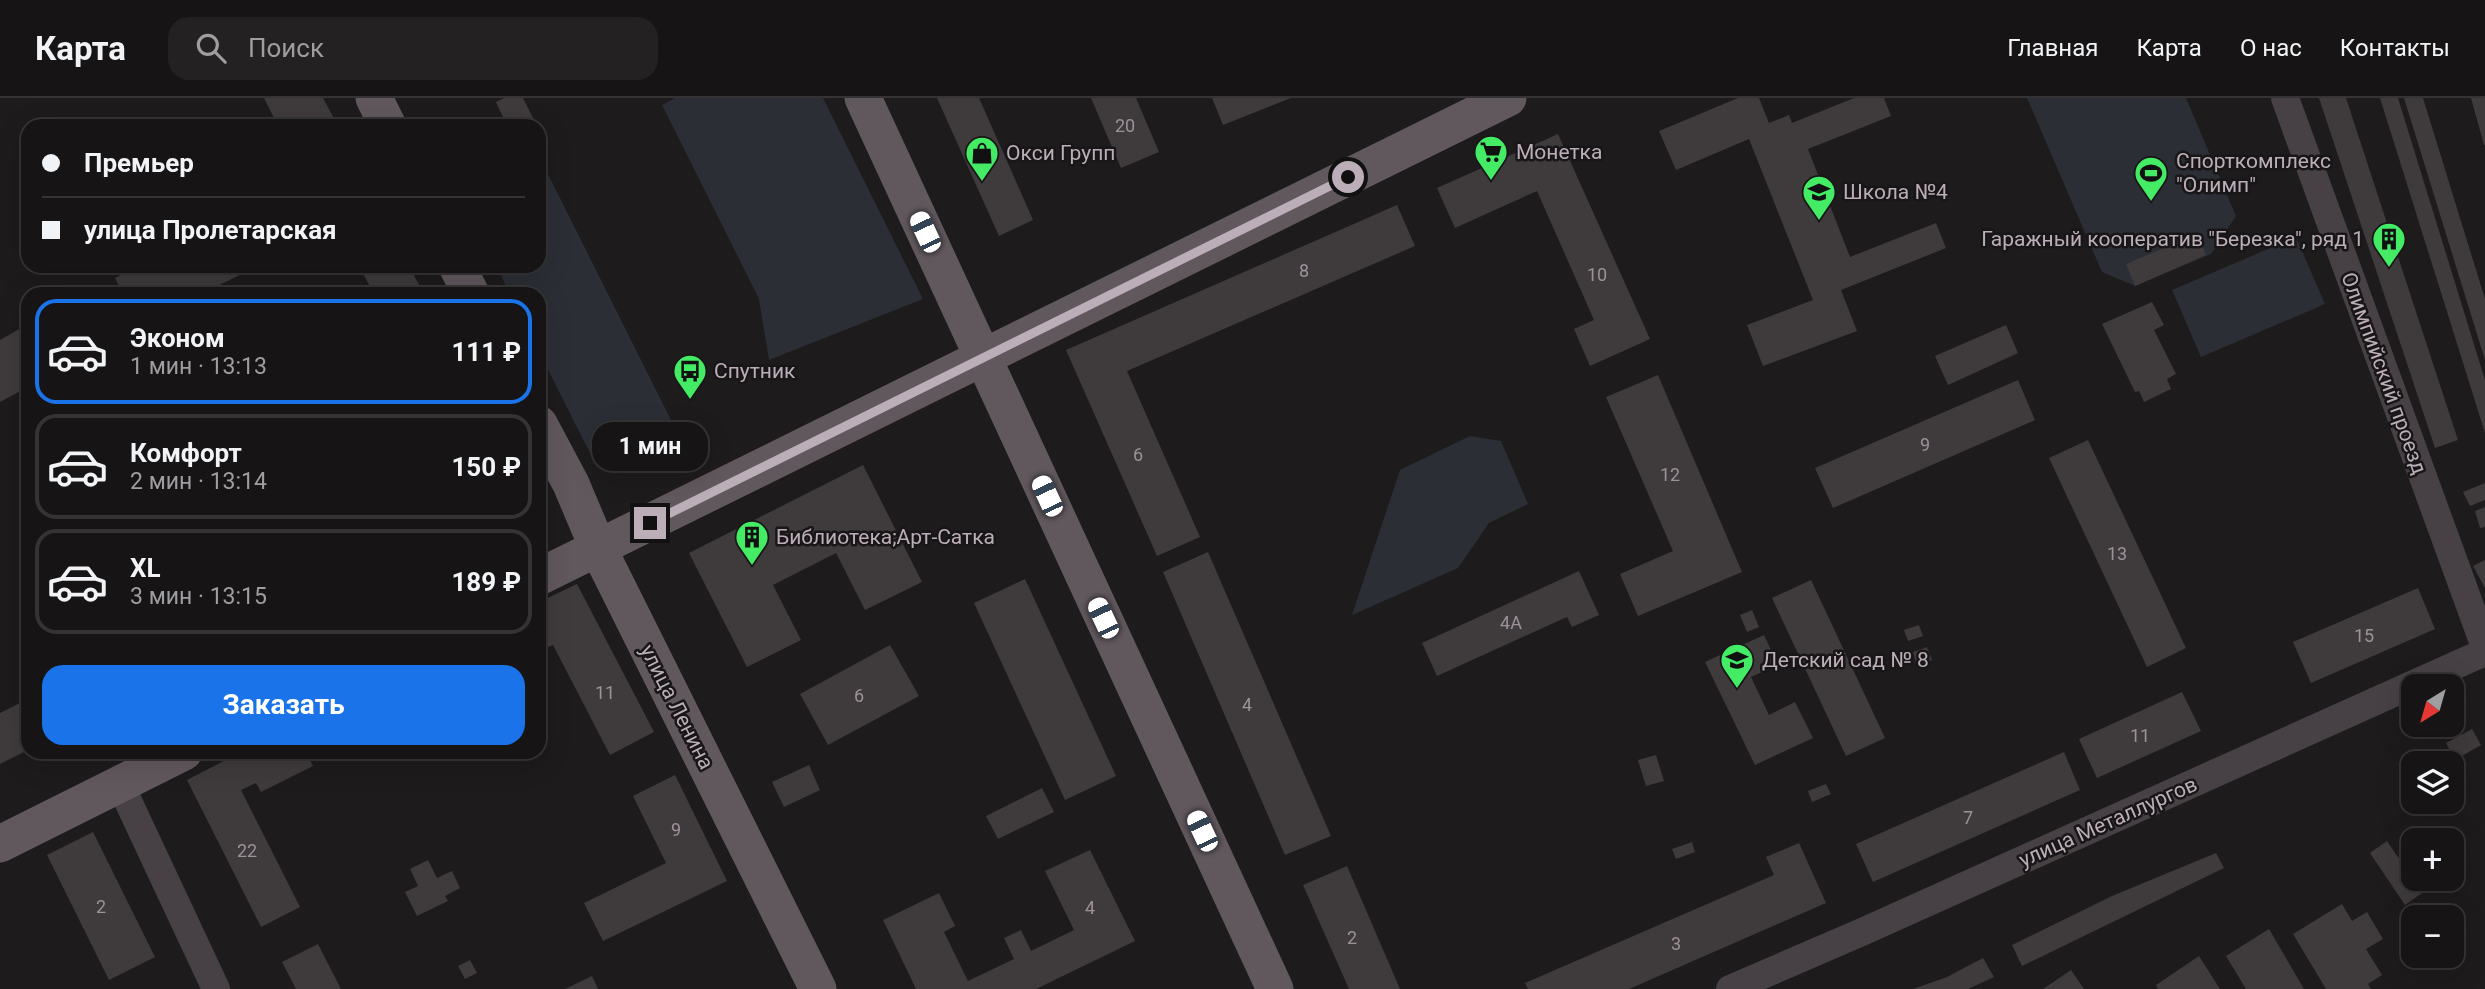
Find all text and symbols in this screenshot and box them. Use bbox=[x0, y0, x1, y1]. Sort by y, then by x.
search box bbox=[168, 17, 658, 80]
text: Карта bbox=[35, 29, 126, 68]
icon: search bbox=[192, 29, 230, 67]
text: Поиск bbox=[248, 33, 324, 63]
text: Главная bbox=[2007, 34, 2098, 62]
text: Карта bbox=[2136, 34, 2202, 62]
text: О нас bbox=[2240, 34, 2302, 62]
text: Контакты bbox=[2340, 34, 2450, 62]
house number: 20 bbox=[1115, 115, 1135, 136]
supermarket icon: Монетка bbox=[1472, 133, 1510, 182]
shop icon: Окси Групп bbox=[963, 134, 1001, 183]
place label: Монетка bbox=[1516, 140, 1602, 164]
place label: Окси Групп bbox=[1006, 141, 1115, 165]
text: Премьер bbox=[84, 148, 194, 178]
place label: Спорткомплекс "Олимп" bbox=[2176, 149, 2331, 197]
sports icon: Спорткомплекс "Олимп" bbox=[2132, 154, 2170, 203]
route start bbox=[1332, 161, 1364, 193]
school or university icon: Школа №4 bbox=[1800, 173, 1838, 222]
place label: Школа №4 bbox=[1843, 180, 1948, 204]
car bbox=[907, 209, 944, 255]
text: улица Пролетарская bbox=[84, 215, 337, 245]
building icon: Гаражный кооператив "Березка", ряд 1 bbox=[2370, 220, 2408, 269]
place label: Гаражный кооператив "Березка", ряд 1 bbox=[1981, 227, 2364, 251]
house number: 8 bbox=[1299, 260, 1309, 281]
house number: 10 bbox=[1587, 264, 1607, 285]
street label: Олимпийский проезд bbox=[2336, 269, 2432, 477]
icon: car bbox=[46, 320, 109, 383]
text: Эконом bbox=[130, 323, 225, 353]
text: 111 ₽ bbox=[451, 337, 521, 367]
bus stop icon: Спутник bbox=[671, 352, 709, 401]
text: 1 мин · 13:13 bbox=[130, 353, 267, 380]
place label: Спутник bbox=[714, 359, 796, 383]
callout: 1 мин bbox=[592, 422, 708, 470]
text: 1 мин bbox=[619, 433, 681, 460]
house number: 9 bbox=[1920, 434, 1930, 455]
icon: car bbox=[46, 435, 109, 498]
text: Комфорт bbox=[130, 438, 242, 468]
house number: 6 bbox=[1133, 444, 1143, 465]
text: 150 ₽ bbox=[451, 452, 521, 482]
house number: 12 bbox=[1660, 464, 1680, 485]
text: 2 мин · 13:14 bbox=[130, 468, 267, 495]
car bbox=[1029, 473, 1066, 519]
route end bbox=[634, 507, 666, 539]
building icon: Библиотека;Арт-Сатка bbox=[733, 518, 771, 567]
place label: Библиотека;Арт-Сатка bbox=[776, 525, 995, 549]
house number: 13 bbox=[2107, 543, 2127, 564]
icon: car bbox=[46, 550, 109, 613]
text: XL bbox=[130, 553, 161, 583]
text: 189 ₽ bbox=[451, 567, 521, 597]
text: 3 мин · 13:15 bbox=[130, 583, 267, 610]
car bbox=[1085, 595, 1122, 641]
house number: 4А bbox=[1500, 612, 1522, 633]
house number: 15 bbox=[2354, 625, 2374, 646]
street label: улица Ленина bbox=[635, 641, 719, 773]
school or university icon: Детский сад № 8 bbox=[1718, 641, 1756, 690]
place label: Детский сад № 8 bbox=[1762, 648, 1929, 672]
button: Заказать bbox=[42, 665, 525, 745]
north arrow bbox=[2401, 674, 2464, 737]
map controls bbox=[2401, 674, 2464, 968]
house number: 11 bbox=[595, 682, 615, 703]
house number: 6 bbox=[854, 685, 864, 706]
house number: 4 bbox=[1242, 694, 1252, 715]
house number: 11 bbox=[2130, 725, 2150, 746]
button: layers bbox=[2401, 751, 2464, 814]
street label: улица Металлургов bbox=[2015, 772, 2201, 872]
house number: 7 bbox=[1963, 807, 1973, 828]
car bbox=[1184, 808, 1221, 854]
house number: 9 bbox=[671, 819, 681, 840]
button: + bbox=[2401, 828, 2464, 891]
house number: 22 bbox=[237, 840, 257, 861]
house number: 2 bbox=[96, 896, 106, 917]
house number: 4 bbox=[1085, 897, 1095, 918]
button: − bbox=[2401, 905, 2464, 968]
house number: 2 bbox=[1347, 927, 1357, 948]
house number: 3 bbox=[1671, 933, 1681, 954]

